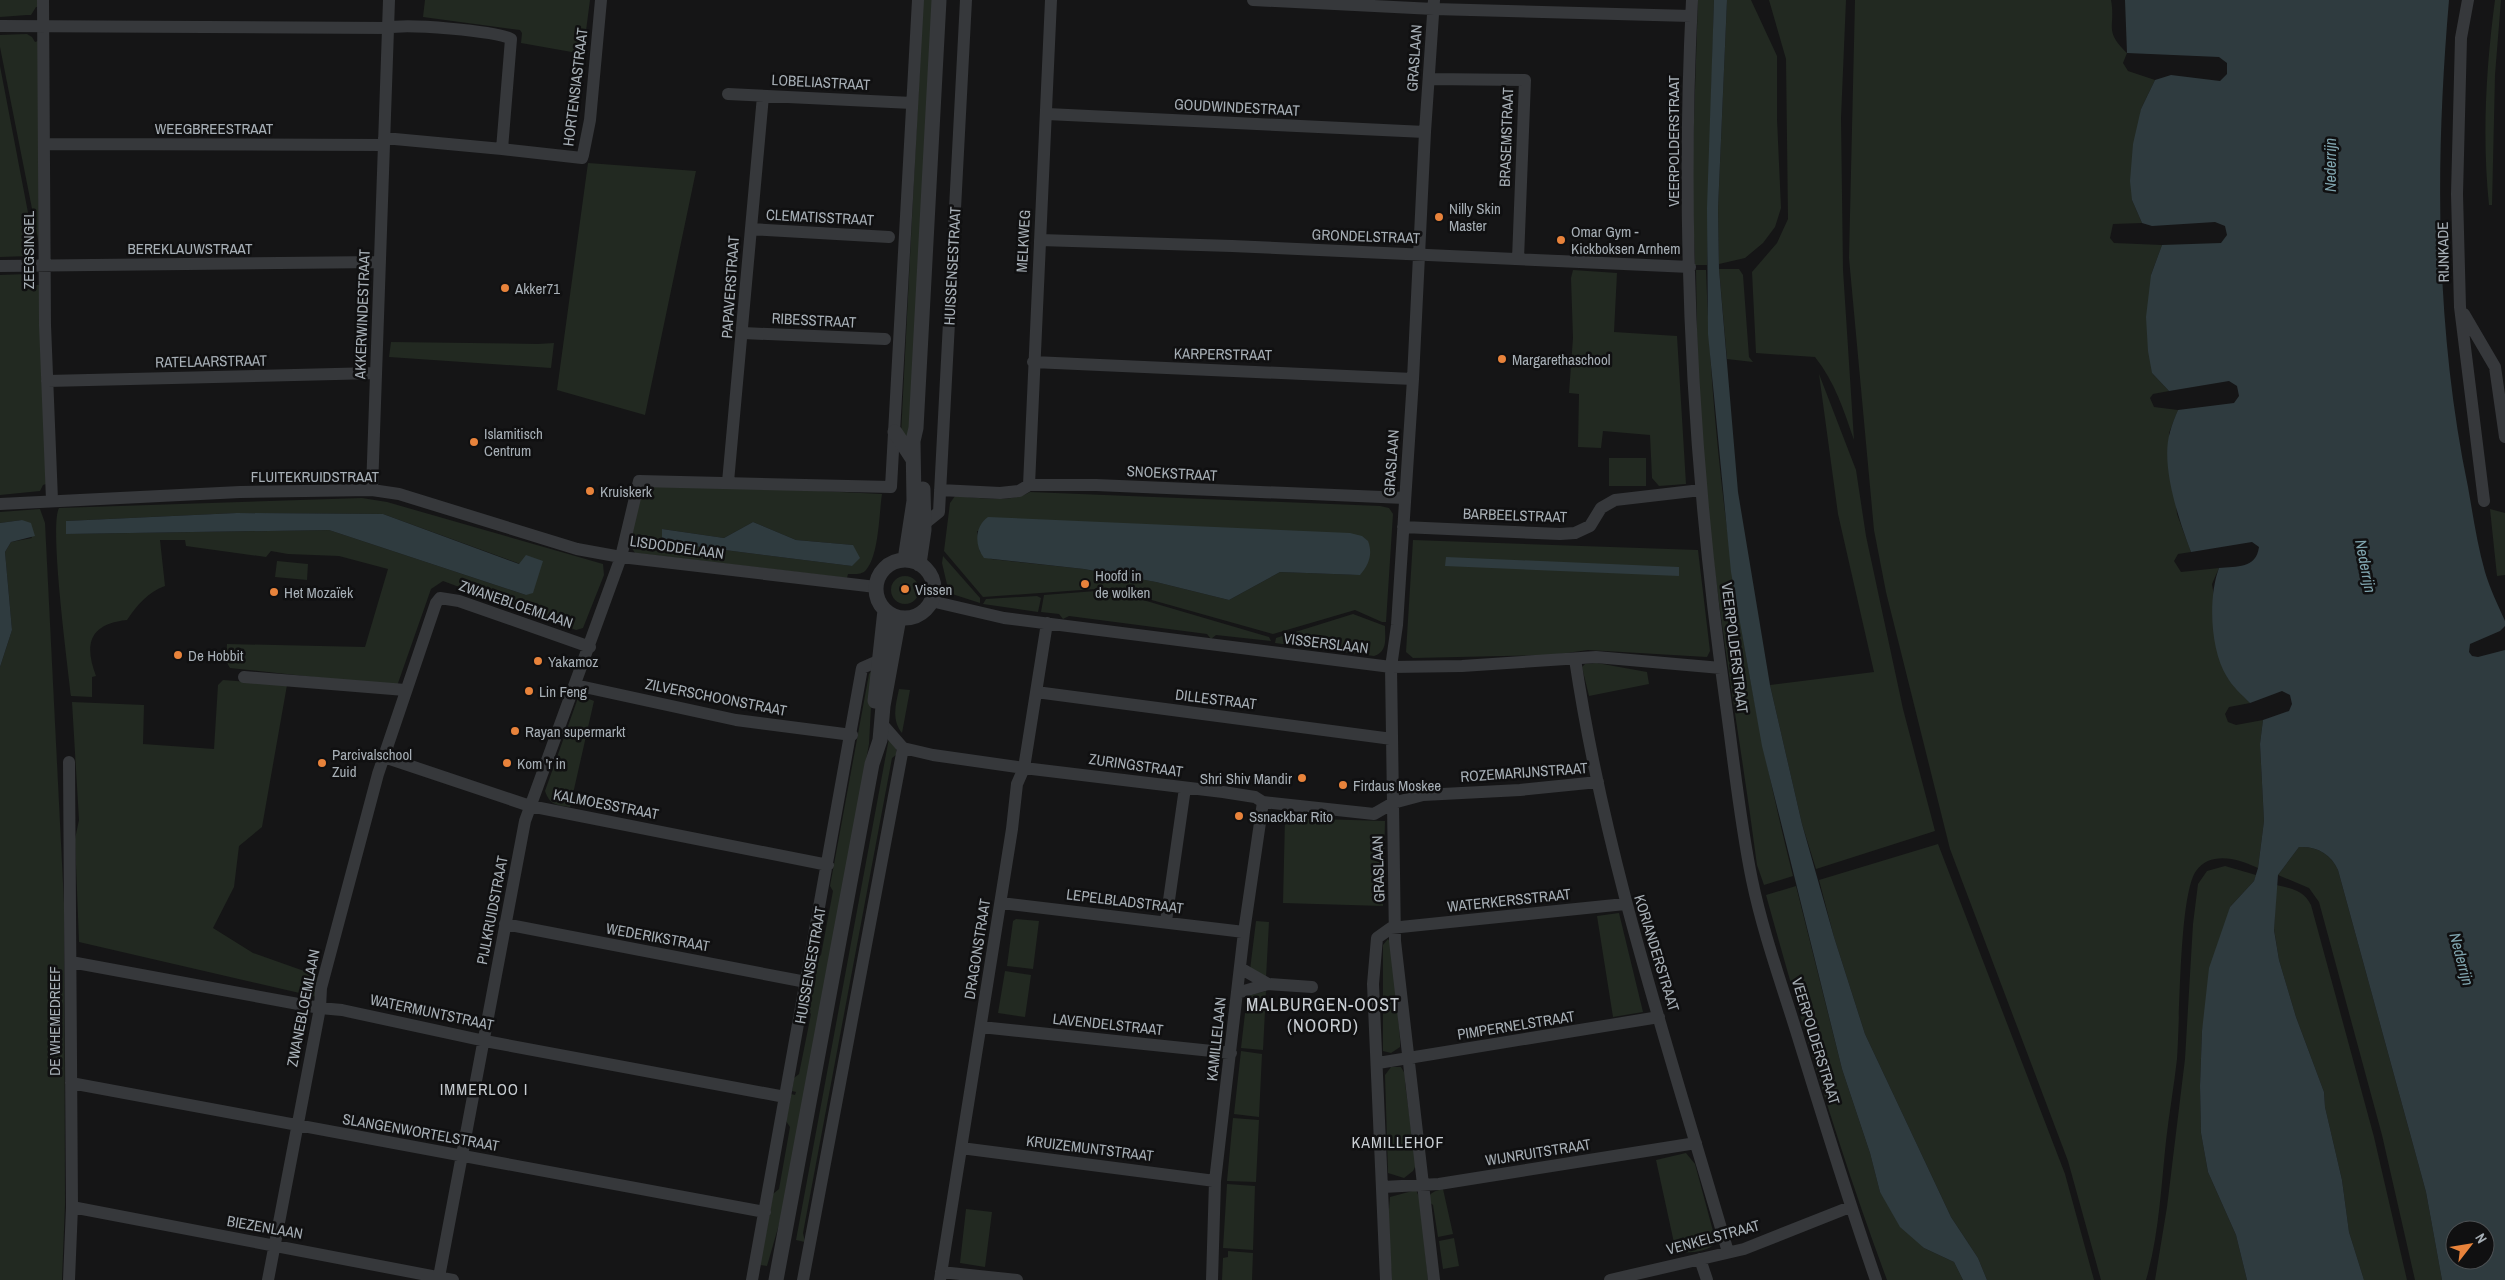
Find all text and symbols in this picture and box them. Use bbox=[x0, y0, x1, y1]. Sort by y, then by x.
street label: GRASLAAN bbox=[1401, 24, 1427, 92]
street label: HORTENSIASTRAAT bbox=[557, 26, 593, 147]
street label: LOBELIASTRAAT bbox=[771, 69, 871, 95]
street label: VEERPOLDERSTRAAT bbox=[1663, 75, 1684, 207]
street label: BRASEMSTRAAT bbox=[1494, 86, 1518, 187]
street label: GOUDWINDESTRAAT bbox=[1174, 93, 1301, 121]
street label: WEEGBREESTRAAT bbox=[155, 118, 274, 139]
water label: Nederrijn bbox=[2319, 138, 2341, 192]
place label: Nilly Skin Master bbox=[1449, 198, 1501, 236]
street label: CLEMATISSTRAAT bbox=[765, 204, 875, 230]
street label: HUISSENSESTRAAT bbox=[938, 206, 966, 326]
street label: MELKWEG bbox=[1011, 209, 1035, 273]
street label: ZEEGSINGEL bbox=[18, 211, 39, 289]
marker: Nilly Skin Master bbox=[1433, 211, 1445, 223]
place label: Omar Gym - Kickboksen Arnhem bbox=[1571, 221, 1680, 259]
street label: RIJNKADE bbox=[2432, 221, 2454, 283]
street label: GRONDELSTRAAT bbox=[1311, 224, 1421, 248]
street label: PAPAVERSTRAAT bbox=[716, 234, 744, 339]
marker: Omar Gym - Kickboksen Arnhem bbox=[1555, 234, 1567, 246]
street label: BEREKLAUWSTRAAT bbox=[128, 238, 253, 259]
street label: AKKERWINDESTRAAT bbox=[349, 248, 375, 380]
place label: Akker71 bbox=[514, 278, 560, 299]
marker: Akker71 bbox=[499, 282, 511, 294]
street label: RIBESSTRAAT bbox=[771, 307, 857, 333]
street label: KARPERSTRAAT bbox=[1174, 343, 1273, 365]
place label: Margarethaschool bbox=[1512, 349, 1610, 370]
street label: RATELAARSTRAAT bbox=[155, 350, 267, 372]
marker: Margarethaschool bbox=[1496, 353, 1508, 365]
place label: Islamitisch Centrum bbox=[484, 423, 543, 461]
street label: GRASLAAN bbox=[1378, 429, 1404, 497]
marker: Islamitisch Centrum bbox=[468, 436, 480, 448]
street label: SNOEKSTRAAT bbox=[1126, 460, 1218, 486]
street label: FLUITEKRUIDSTRAAT bbox=[251, 466, 380, 487]
place label: Kruiskerk bbox=[600, 481, 653, 502]
marker: Kruiskerk bbox=[584, 485, 596, 497]
street label: BARBEELSTRAAT bbox=[1462, 503, 1568, 527]
street label: LISDODDELAAN bbox=[628, 530, 726, 564]
water label: Nederrijn bbox=[2350, 537, 2382, 595]
place label: Hoofd in de wolken bbox=[1095, 565, 1150, 603]
street label: ZWANEBLOEMLAAN bbox=[456, 575, 576, 633]
marker: Hoofd in de wolken bbox=[1079, 578, 1091, 590]
place label: Vissen bbox=[915, 579, 952, 600]
street label: VEERPOLDERSTRAAT bbox=[1717, 581, 1754, 715]
place label: Het Mozaïek bbox=[284, 582, 354, 603]
marker: Vissen bbox=[899, 583, 911, 595]
marker: Het Mozaïek bbox=[268, 586, 280, 598]
street label: VISSERSLAAN bbox=[1282, 627, 1370, 659]
place label: De Hobbit bbox=[188, 645, 244, 666]
marker: De Hobbit bbox=[172, 649, 184, 661]
place label: Yakamoz bbox=[548, 651, 598, 672]
marker: Yakamoz bbox=[532, 655, 544, 667]
street label: ZILVERSCHOONSTRAAT bbox=[643, 673, 789, 721]
place label: Lin Feng bbox=[539, 681, 587, 702]
street label: DILLESTRAAT bbox=[1174, 684, 1258, 714]
marker: Lin Feng bbox=[523, 685, 535, 697]
place label: Rayan supermarkt bbox=[525, 721, 626, 742]
marker: Rayan supermarkt bbox=[509, 725, 521, 737]
place label: Parcivalschool Zuid bbox=[332, 744, 412, 782]
street label: ZURINGSTRAAT bbox=[1088, 748, 1185, 782]
place label: Kom 'r in bbox=[517, 753, 566, 774]
marker: Parcivalschool Zuid bbox=[316, 757, 328, 769]
marker: Kom 'r in bbox=[501, 757, 513, 769]
street label: ROZEMARIJNSTRAAT bbox=[1460, 757, 1589, 787]
place label: Shri Shiv Mandir bbox=[1200, 768, 1292, 789]
marker: Shri Shiv Mandir bbox=[1296, 772, 1308, 784]
place label: Firdaus Moskee bbox=[1353, 775, 1441, 796]
marker: Firdaus Moskee bbox=[1337, 779, 1349, 791]
street label: KALMOESSTRAAT bbox=[551, 783, 661, 825]
place label: Ssnackbar Rito bbox=[1249, 806, 1333, 827]
marker: Ssnackbar Rito bbox=[1233, 810, 1245, 822]
street label: GRASLAAN bbox=[1366, 835, 1390, 903]
street label: PIJLKRUIDSTRAAT bbox=[471, 853, 513, 966]
street label: LEPELBLADSTRAAT bbox=[1065, 883, 1185, 919]
street label: WATERKERSSTRAAT bbox=[1446, 883, 1572, 917]
street label: KORIANDERSTRAAT bbox=[1629, 892, 1685, 1014]
street label: DRAGONSTRAAT bbox=[959, 897, 995, 1001]
street label: HUISSENSESTRAAT bbox=[789, 904, 831, 1025]
street label: WEDERIKSTRAAT bbox=[604, 918, 712, 957]
water label: Nederrijn bbox=[2444, 930, 2480, 988]
street label: ZWANEBLOEMLAAN bbox=[281, 948, 325, 1068]
street label: DE WHEMEDREEF bbox=[44, 966, 65, 1076]
street label: VEERPOLDERSTRAAT bbox=[1787, 975, 1845, 1108]
street label: WATERMUNTSTRAAT bbox=[368, 989, 496, 1035]
district label: MALBURGEN-OOST (NOORD) bbox=[1246, 992, 1400, 1038]
street label: KAMILLELAAN bbox=[1201, 996, 1231, 1082]
street label: PIMPERNELSTRAAT bbox=[1456, 1005, 1577, 1045]
street label: LAVENDELSTRAAT bbox=[1052, 1008, 1165, 1040]
district label: IMMERLOO I bbox=[440, 1078, 528, 1100]
street label: SLANGENWORTELSTRAAT bbox=[341, 1108, 502, 1156]
street label: KRUIZEMUNTSTRAAT bbox=[1025, 1130, 1155, 1166]
district label: KAMILLEHOF bbox=[1351, 1131, 1445, 1153]
street label: WIJNRUITSTRAAT bbox=[1484, 1133, 1593, 1171]
street label: BIEZENLAAN bbox=[225, 1210, 305, 1244]
street label: VENKELSTRAAT bbox=[1664, 1214, 1763, 1260]
north arrow bbox=[2445, 1220, 2495, 1270]
text: N bbox=[2471, 1230, 2491, 1246]

